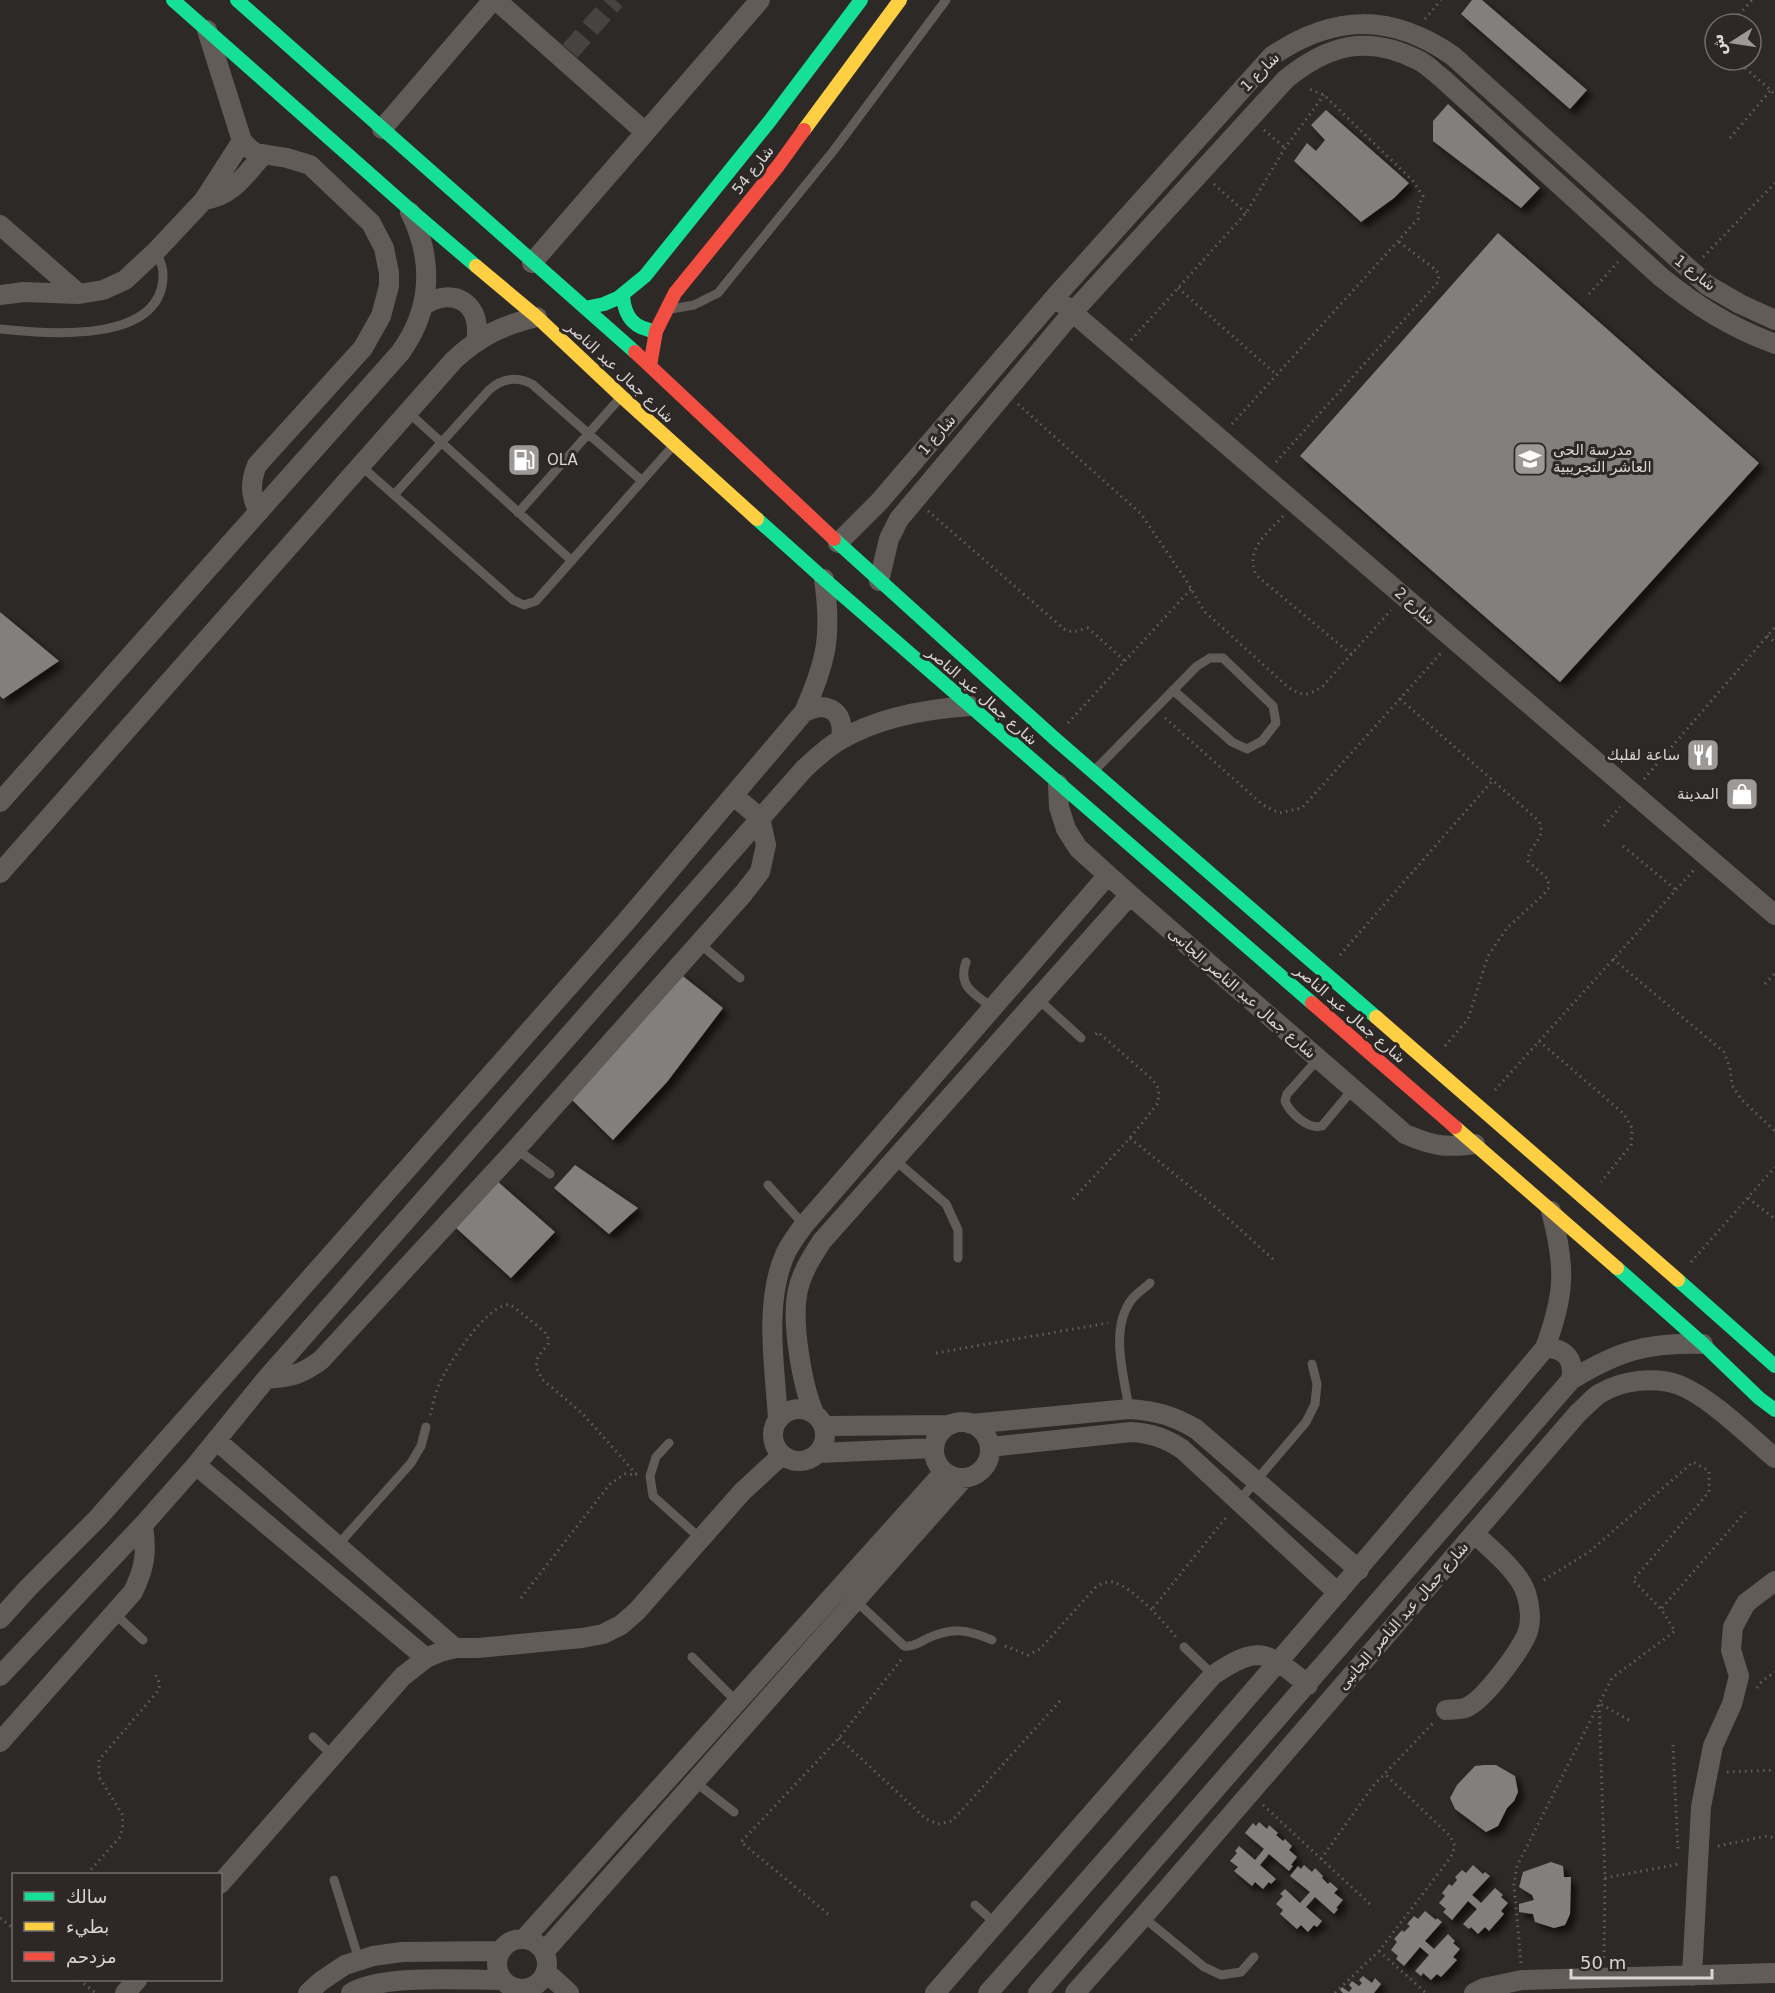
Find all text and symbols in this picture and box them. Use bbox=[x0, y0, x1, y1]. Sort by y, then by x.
north arrow bbox=[1703, 12, 1763, 72]
text: ش bbox=[1707, 32, 1730, 58]
street label: شارع 1 bbox=[1237, 49, 1283, 95]
street label: شارع 54 bbox=[728, 142, 778, 198]
street label: شارع 1 bbox=[1671, 251, 1719, 295]
street label: شارع جمال عبد الناصر bbox=[561, 317, 678, 427]
street label: شارع 1 bbox=[915, 411, 959, 459]
school or university icon: مدرسة الحى العاشر التجريبية bbox=[1512, 441, 1548, 477]
place label: مدرسة الحى العاشر التجريبية bbox=[1553, 441, 1652, 476]
fuel station icon: OLA bbox=[506, 442, 542, 478]
place label: OLA bbox=[547, 451, 579, 469]
street label: شارع 2 bbox=[1391, 584, 1439, 628]
street label: شارع جمال عبد الناصر bbox=[922, 642, 1041, 749]
restaurant icon: ساعة لقلبك bbox=[1685, 737, 1721, 773]
place label: ساعة لقلبك bbox=[1607, 746, 1680, 764]
shop icon: المدينة bbox=[1724, 776, 1760, 812]
place label: المدينة bbox=[1677, 785, 1719, 803]
street label: شارع جمال عبد الناصر الجانبى bbox=[1164, 924, 1320, 1062]
street label: شارع جمال عبد الناصر bbox=[1290, 960, 1409, 1067]
street label: شارع جمال عبد الناصر الجانبى bbox=[1334, 1538, 1472, 1694]
legend bbox=[12, 1873, 222, 1981]
text: سالك bbox=[66, 1886, 107, 1907]
text: بطيء bbox=[66, 1916, 109, 1938]
scale bar bbox=[1571, 1942, 1712, 1980]
text: مزدحم bbox=[66, 1946, 117, 1968]
text: 50 m bbox=[1580, 1952, 1626, 1973]

